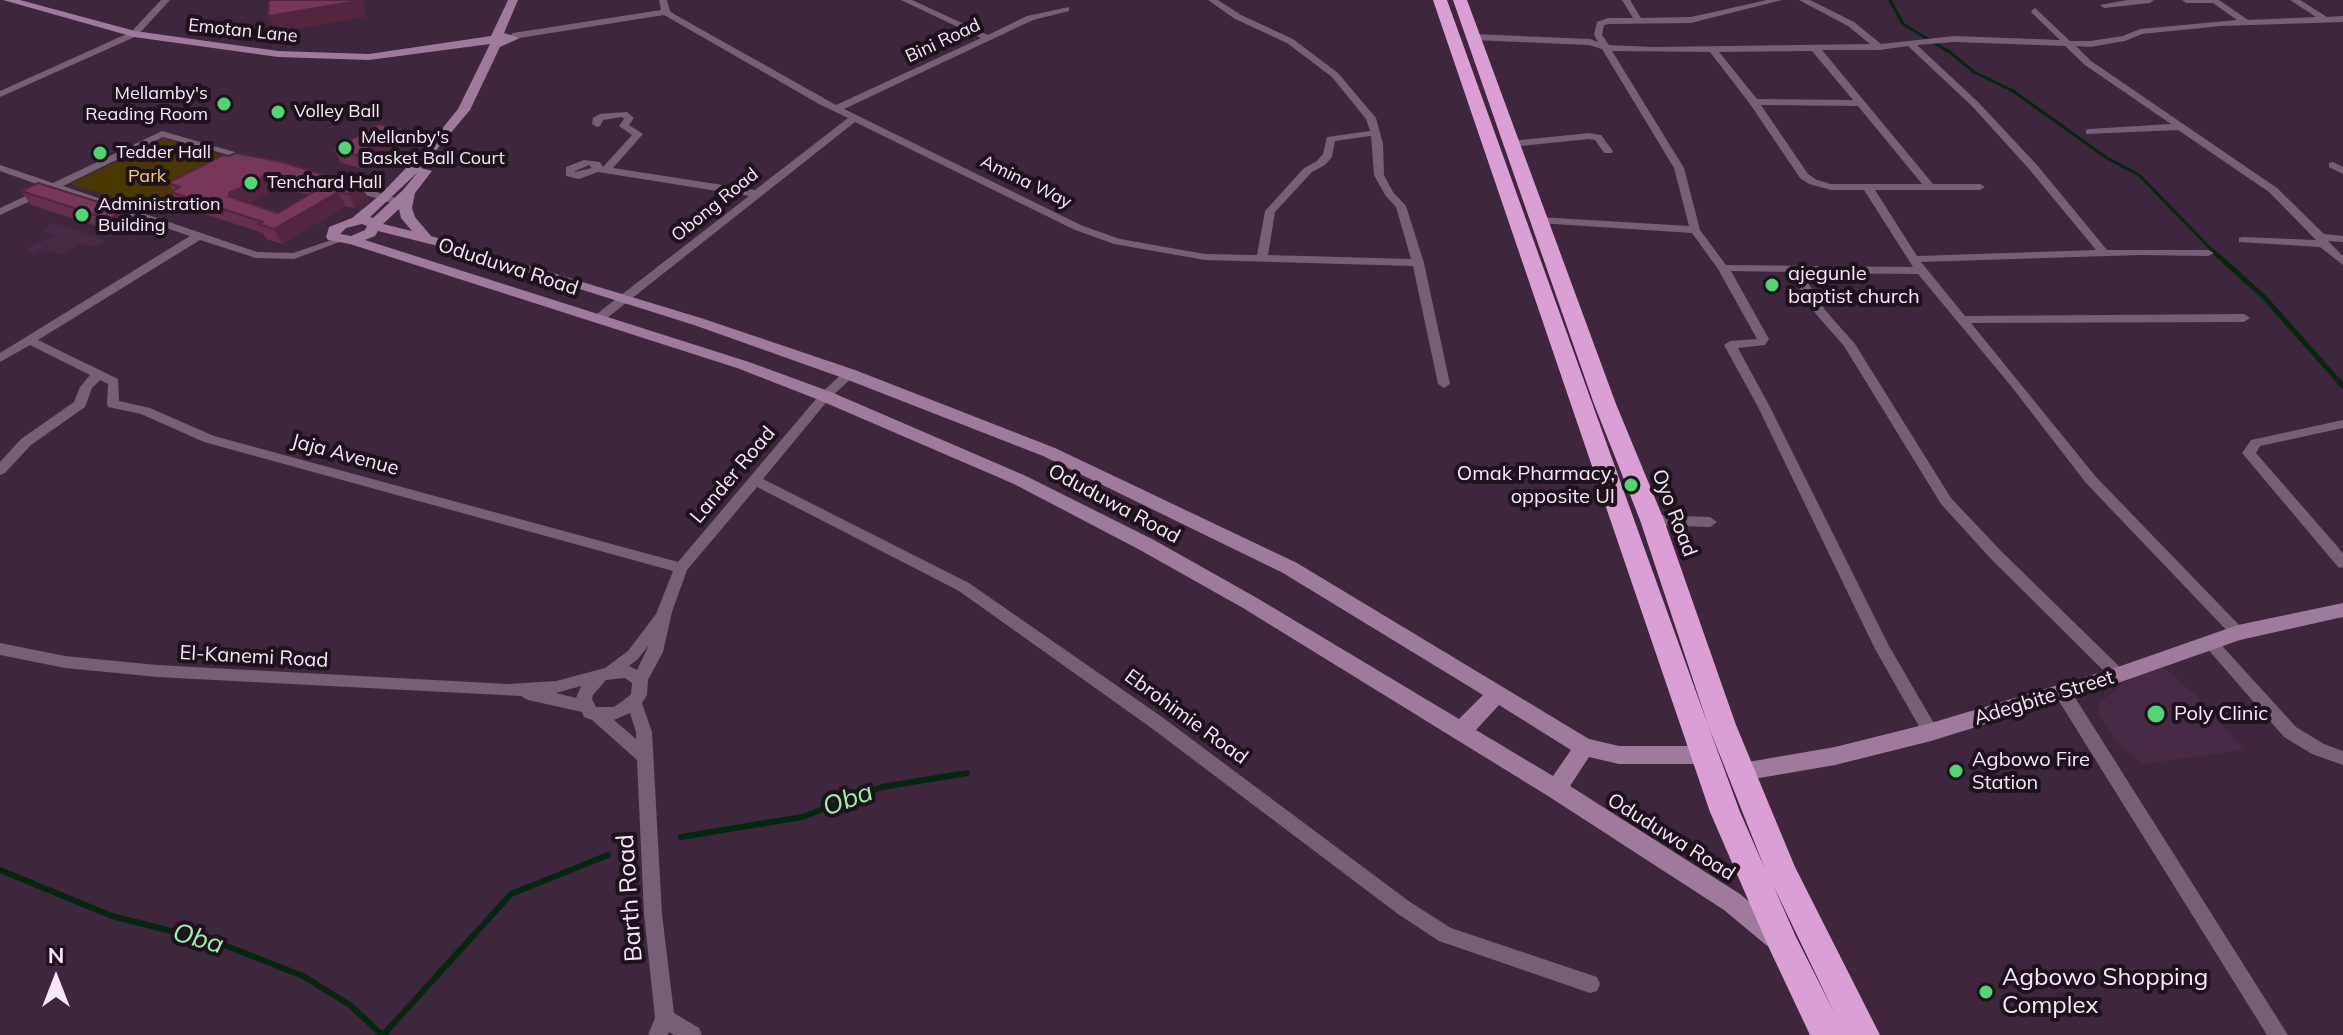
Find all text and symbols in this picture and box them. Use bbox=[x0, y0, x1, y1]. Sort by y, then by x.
street label: Bini Road bbox=[902, 14, 984, 68]
street label: Emotan Lane bbox=[187, 15, 299, 47]
place label: Mellamby's Reading Room bbox=[85, 83, 208, 126]
marker: Mellamby's Reading Room bbox=[215, 95, 233, 113]
place label: Volley Ball bbox=[294, 101, 380, 123]
marker: Volley Ball bbox=[269, 103, 287, 121]
place label: Mellanby's Basket Ball Court bbox=[361, 127, 505, 170]
marker: Mellanby's Basket Ball Court bbox=[336, 139, 354, 157]
place label: Tedder Hall bbox=[116, 142, 211, 164]
marker: Tedder Hall bbox=[91, 144, 109, 162]
street label: Amina Way bbox=[977, 151, 1075, 213]
street label: Obong Road bbox=[667, 164, 763, 246]
park label: Park bbox=[128, 166, 166, 188]
place label: Tenchard Hall bbox=[267, 172, 382, 194]
marker: Tenchard Hall bbox=[242, 174, 260, 192]
place label: Administration Building bbox=[98, 194, 221, 236]
marker: Administration Building bbox=[73, 206, 91, 224]
street label: Oduduwa Road bbox=[435, 233, 581, 301]
place label: ajegunle baptist church bbox=[1788, 262, 1920, 309]
marker: ajegunle baptist church bbox=[1763, 276, 1781, 294]
street label: Lander Road bbox=[686, 422, 780, 528]
street label: Jaja Avenue bbox=[289, 429, 401, 481]
street label: Oduduwa Road bbox=[1044, 459, 1184, 549]
place label: Omak Pharmacy, opposite UI bbox=[1457, 462, 1615, 509]
street label: Oyo Road bbox=[1646, 466, 1702, 560]
marker: Omak Pharmacy, opposite UI bbox=[1622, 476, 1640, 494]
street label: El-Kanemi Road bbox=[179, 641, 329, 673]
street label: Ebrohimie Road bbox=[1120, 664, 1252, 770]
street label: Adegbite Street bbox=[1971, 665, 2117, 731]
place label: Poly Clinic bbox=[2174, 702, 2268, 726]
marker: Poly Clinic bbox=[2145, 703, 2167, 725]
place label: Agbowo Fire Station bbox=[1972, 748, 2090, 795]
marker: Agbowo Fire Station bbox=[1947, 762, 1965, 780]
water label: Oba bbox=[819, 777, 877, 823]
street label: Oduduwa Road bbox=[1603, 788, 1739, 886]
street label: Barth Road bbox=[611, 833, 649, 963]
water label: Oba bbox=[169, 917, 227, 961]
north arrow bbox=[16, 939, 96, 1019]
text: N bbox=[48, 941, 64, 969]
place label: Agbowo Shopping Complex bbox=[2002, 964, 2208, 1020]
marker: Agbowo Shopping Complex bbox=[1977, 983, 1995, 1001]

